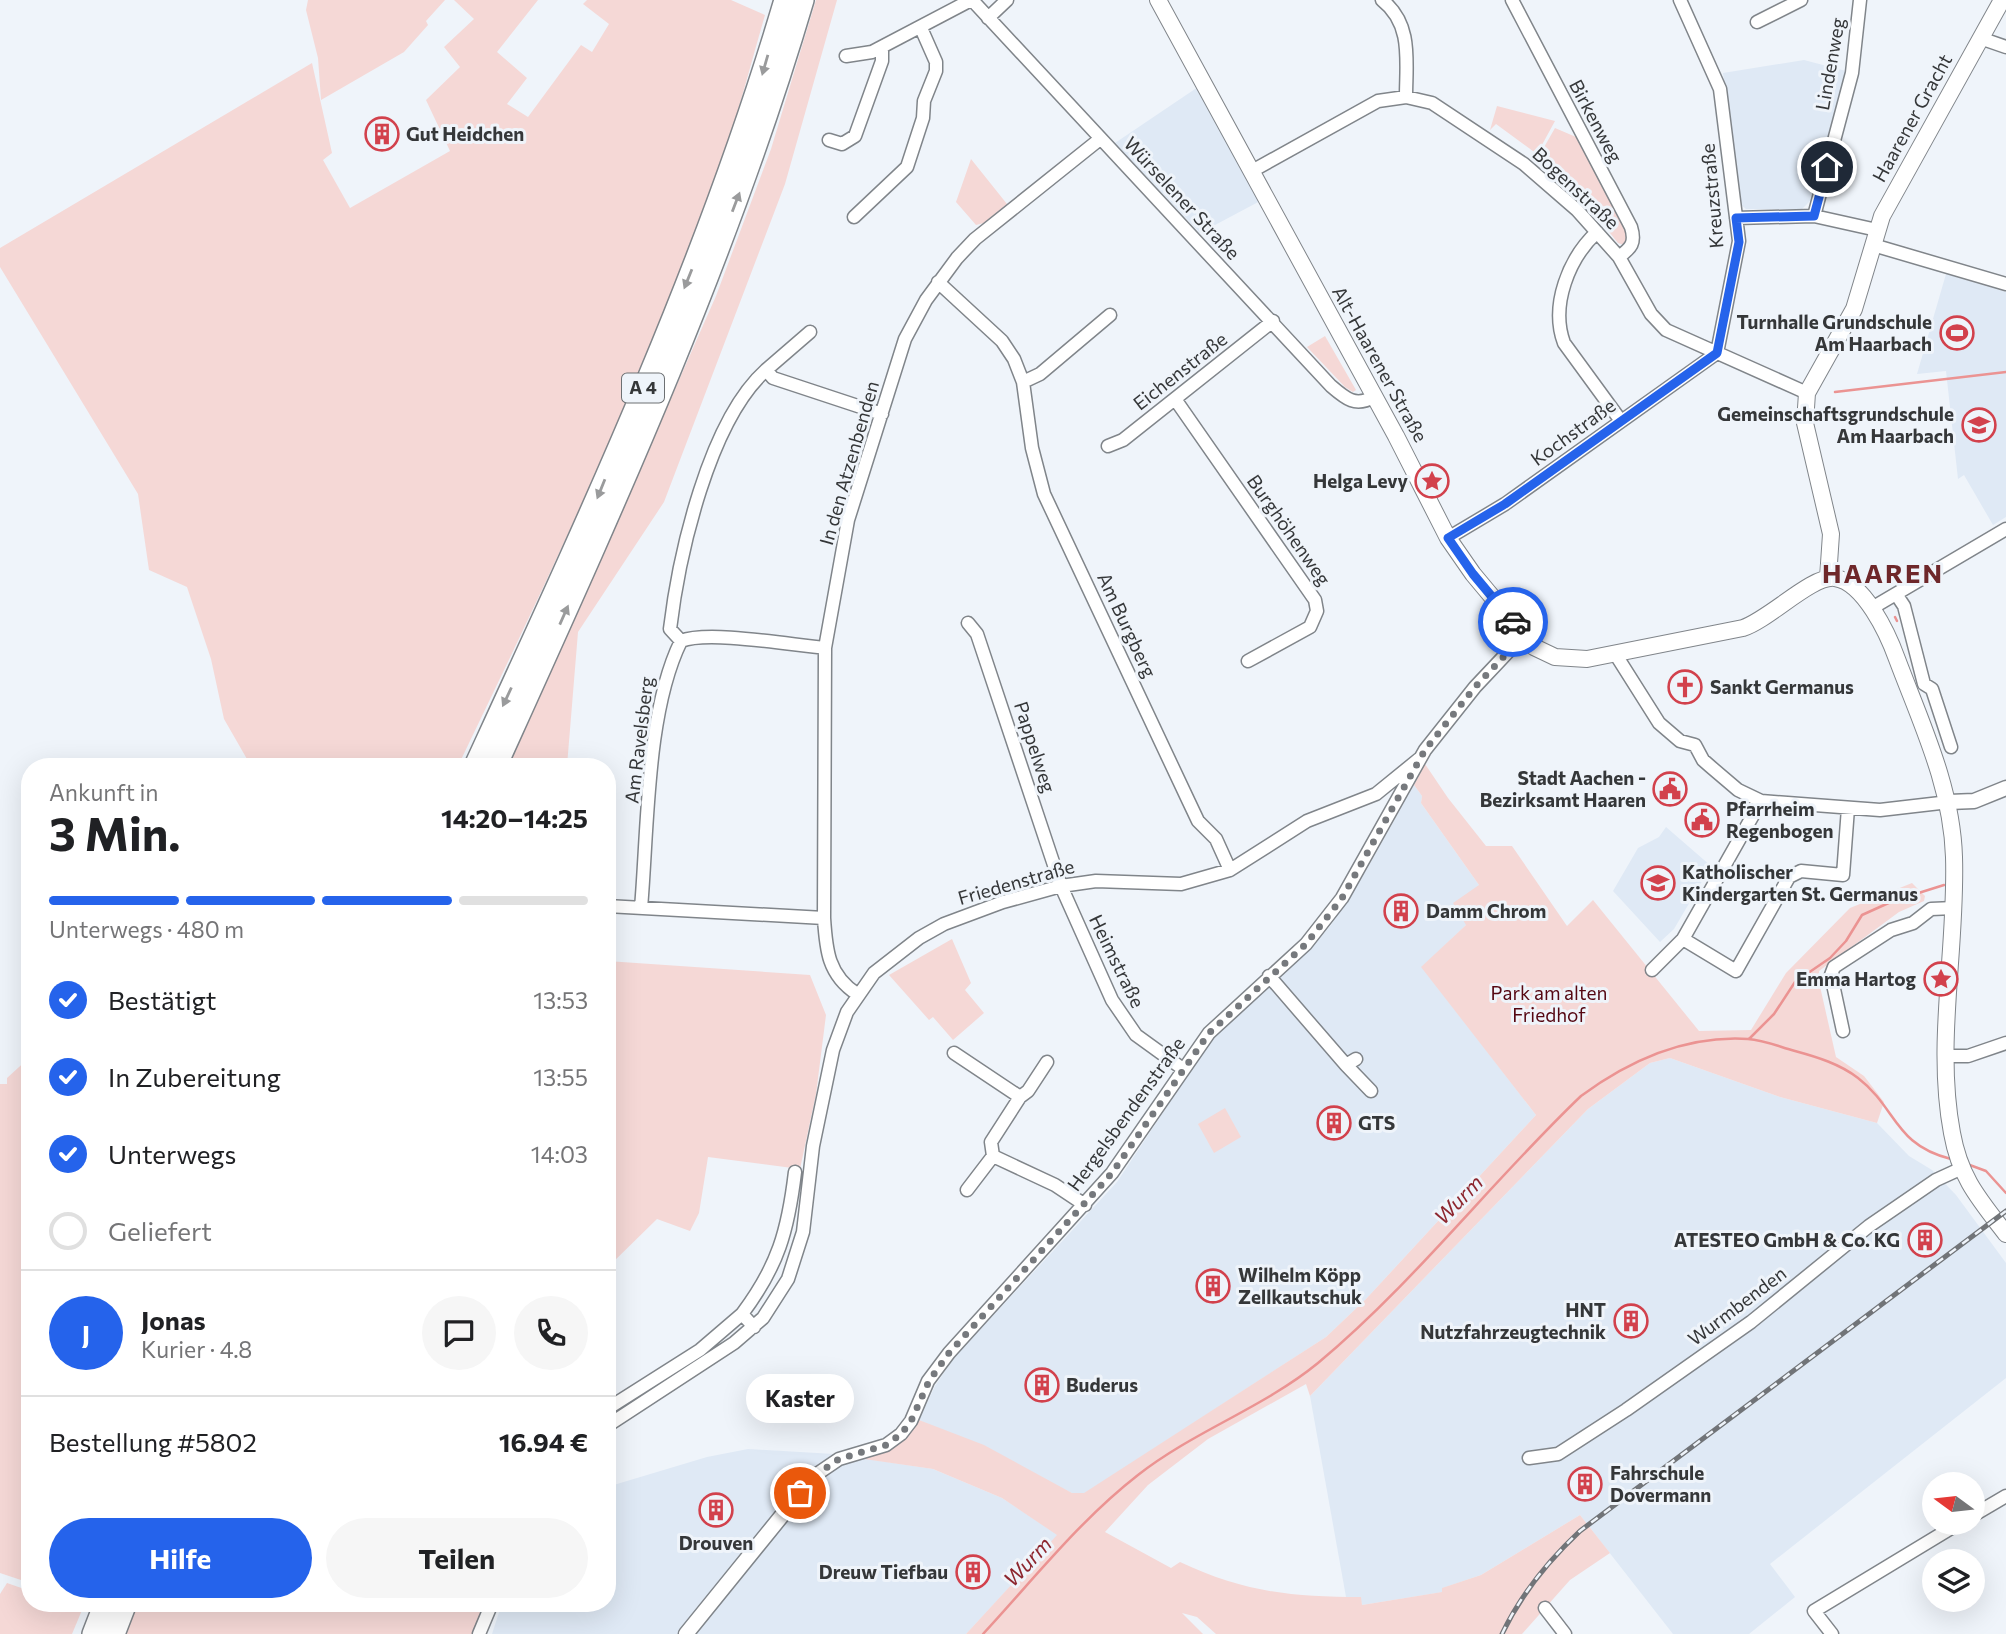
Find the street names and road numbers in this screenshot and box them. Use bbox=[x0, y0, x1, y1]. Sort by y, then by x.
street label: Lindenweg bbox=[1810, 16, 1849, 112]
street label: Haarener Gracht bbox=[1867, 50, 1956, 186]
street label: Birkenweg bbox=[1565, 75, 1628, 166]
street label: Würselener Straße bbox=[1120, 131, 1245, 264]
street label: Bogenstraße bbox=[1528, 142, 1624, 234]
street label: Kreuzstraße bbox=[1695, 143, 1728, 250]
street label: Alt-Haarener Straße bbox=[1328, 282, 1433, 446]
street label: Eichenstraße bbox=[1128, 327, 1231, 414]
road number: A 4 bbox=[622, 374, 664, 402]
street label: In den Atzenbenden bbox=[814, 378, 883, 548]
street label: Kochstraße bbox=[1526, 393, 1619, 470]
street label: Burghöhenweg bbox=[1243, 470, 1336, 589]
street label: Am Burgberg bbox=[1093, 569, 1162, 681]
street label: Am Ravelsberg bbox=[619, 675, 658, 805]
street label: Pappelweg bbox=[1010, 698, 1061, 795]
street label: Friedenstraße bbox=[955, 854, 1077, 909]
street label: Heimstraße bbox=[1085, 910, 1150, 1011]
street label: Hergelsbendenstraße bbox=[1062, 1032, 1189, 1195]
street label: Wurmbenden bbox=[1683, 1261, 1790, 1350]

